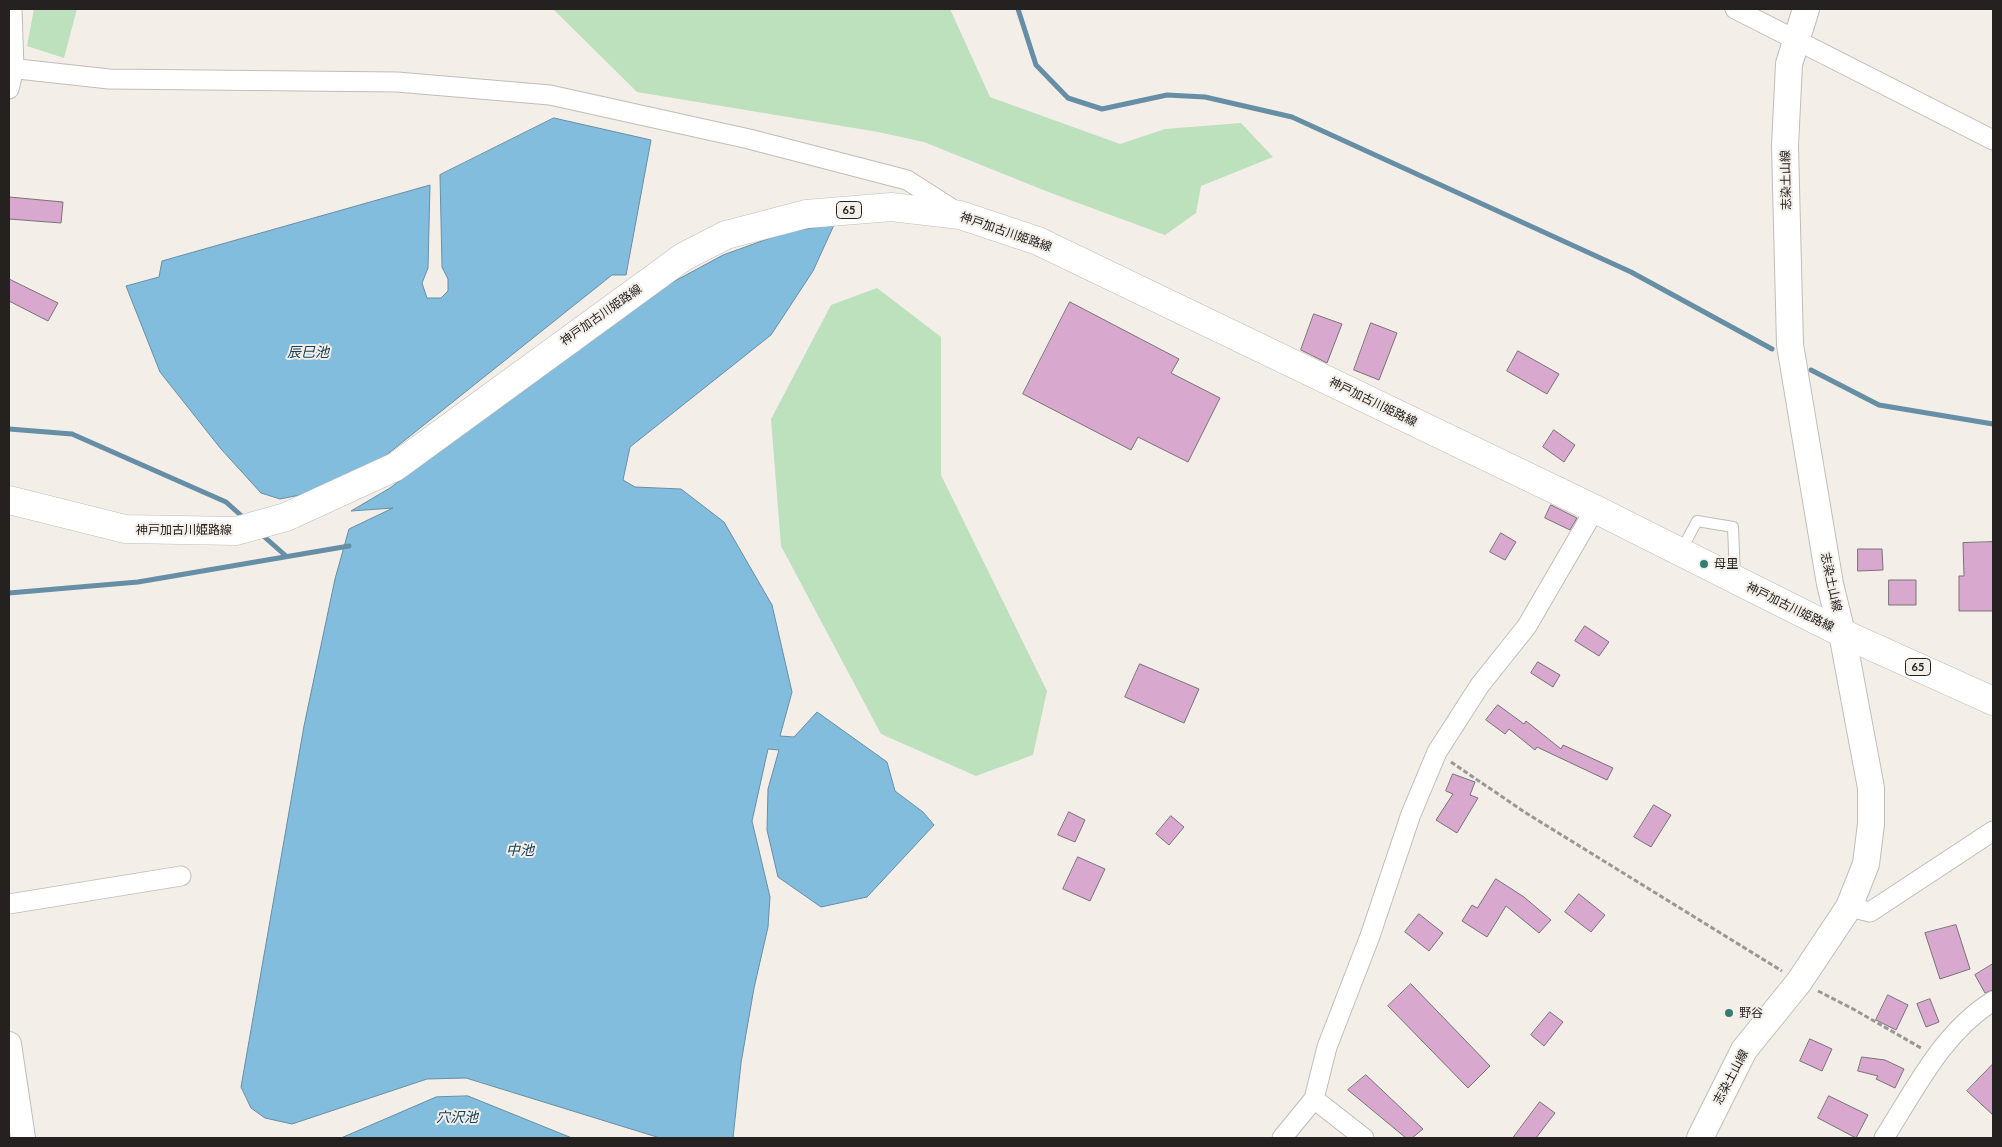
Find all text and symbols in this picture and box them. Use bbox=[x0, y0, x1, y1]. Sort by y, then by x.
street label: 志染土山線 bbox=[1778, 150, 1794, 210]
road number: 65 bbox=[836, 202, 862, 218]
street label: 神戸加古川姫路線 bbox=[958, 210, 1054, 254]
street label: 神戸加古川姫路線 bbox=[558, 282, 644, 348]
water label: 辰巳池 bbox=[287, 344, 329, 360]
street label: 神戸加古川姫路線 bbox=[1327, 374, 1419, 430]
street label: 神戸加古川姫路線 bbox=[136, 523, 232, 537]
street label: 志染土山線 bbox=[1818, 551, 1844, 613]
place label: 母里 bbox=[1714, 557, 1738, 571]
marker: 母里 bbox=[1698, 558, 1710, 570]
street label: 神戸加古川姫路線 bbox=[1744, 579, 1836, 635]
road number: 65 bbox=[1906, 659, 1930, 676]
water label: 中池 bbox=[506, 842, 534, 858]
place label: 野谷 bbox=[1739, 1006, 1763, 1020]
marker: 野谷 bbox=[1723, 1007, 1735, 1019]
street label: 志染土山線 bbox=[1711, 1047, 1751, 1107]
water label: 穴沢池 bbox=[436, 1109, 478, 1125]

